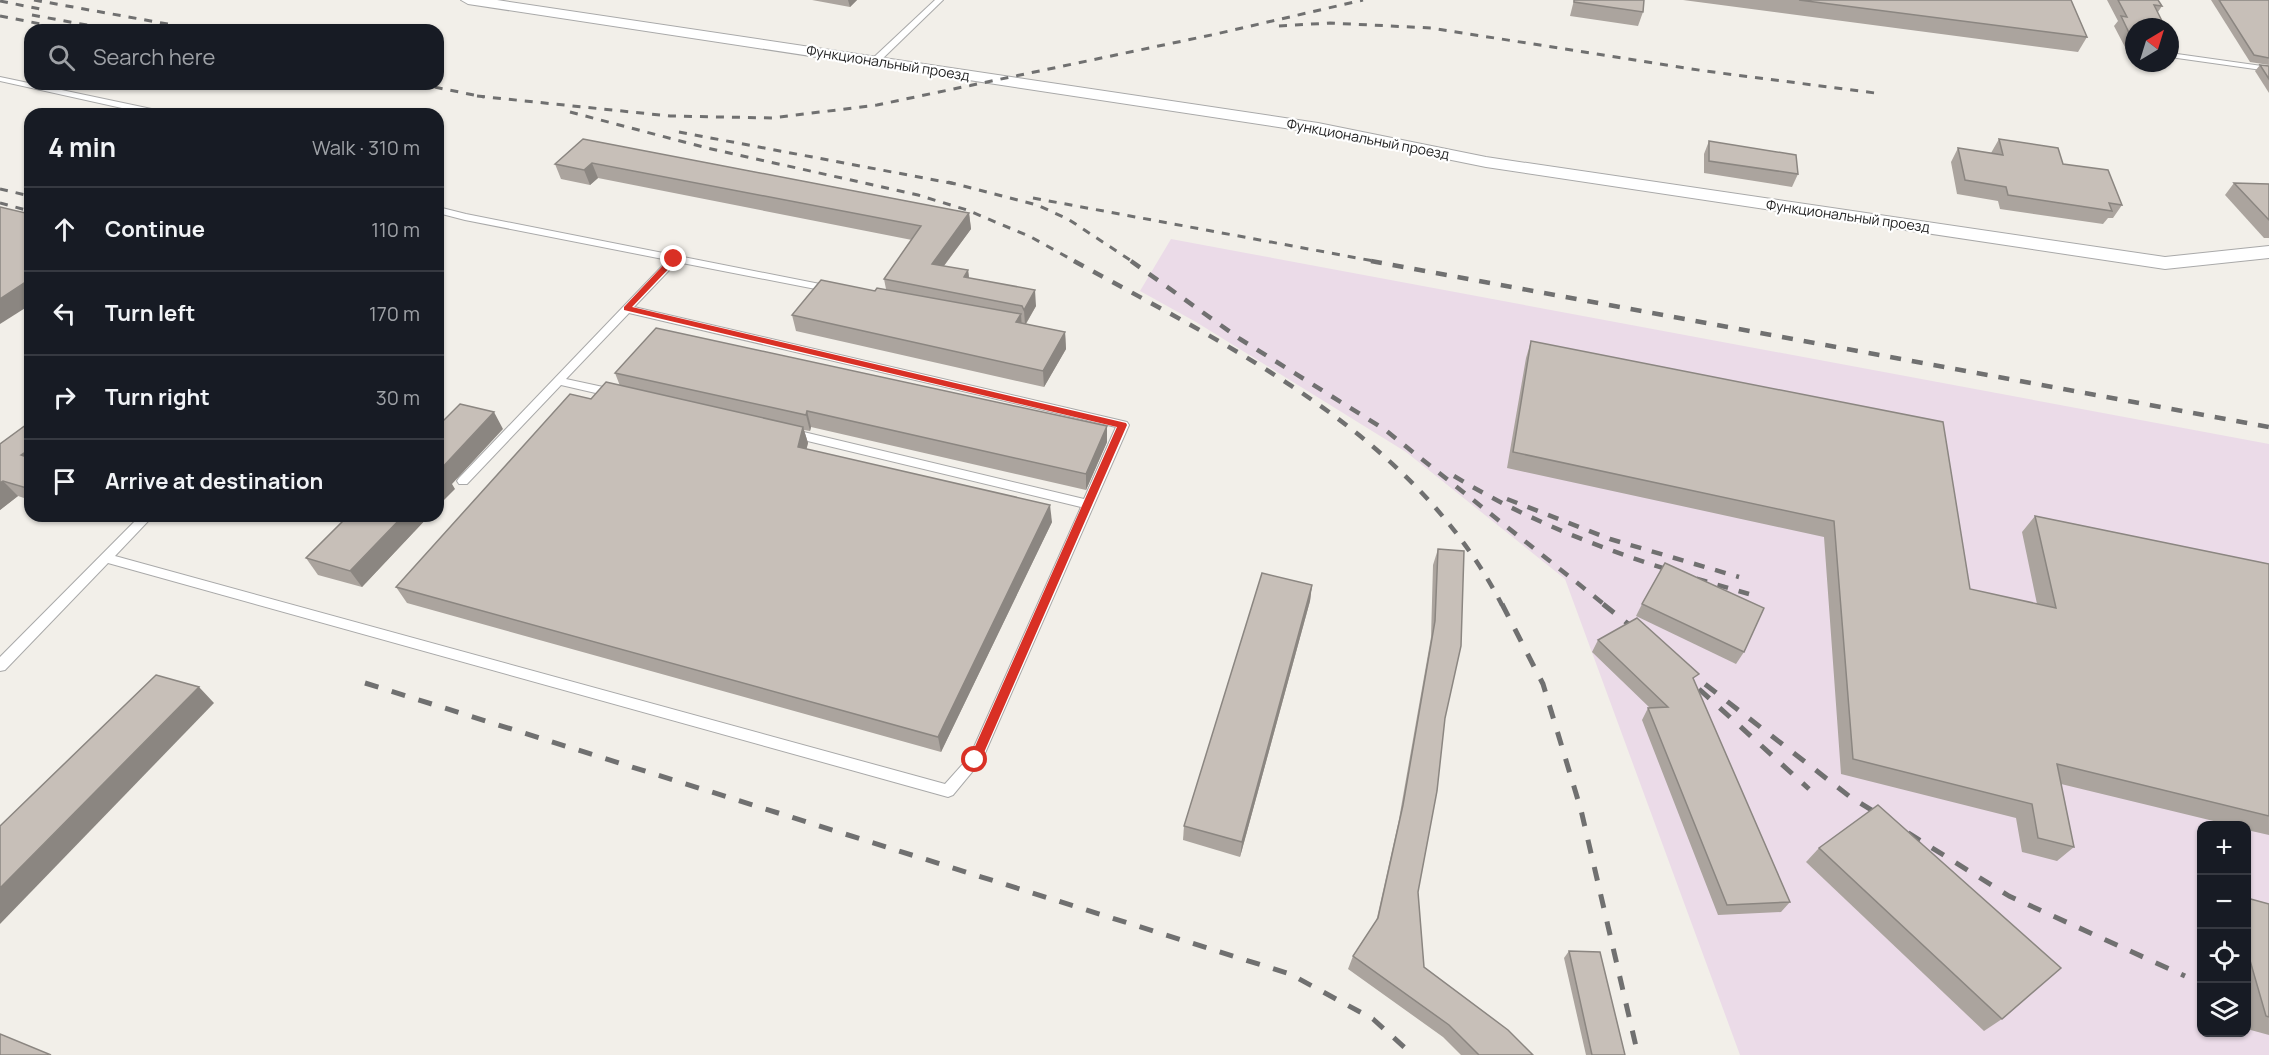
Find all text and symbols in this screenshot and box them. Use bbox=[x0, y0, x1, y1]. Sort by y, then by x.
north arrow bbox=[2125, 18, 2179, 72]
search box bbox=[24, 24, 444, 90]
street label: Функциональный проезд bbox=[805, 40, 971, 85]
icon: search bbox=[45, 41, 78, 74]
text: Search here bbox=[93, 42, 215, 72]
street label: Функциональный проезд bbox=[1285, 113, 1451, 164]
text: 4 min bbox=[48, 129, 116, 165]
text: Walk · 310 m bbox=[312, 134, 420, 161]
street label: Функциональный проезд bbox=[1765, 195, 1931, 236]
icon: ahead bbox=[48, 213, 81, 246]
text: Continue bbox=[105, 214, 205, 244]
text: 110 m bbox=[371, 216, 420, 243]
route end bbox=[660, 245, 686, 271]
icon: left bbox=[48, 297, 81, 330]
text: Turn left bbox=[105, 298, 195, 328]
text: 170 m bbox=[369, 300, 420, 327]
icon: right bbox=[48, 381, 81, 414]
text: Turn right bbox=[105, 382, 210, 412]
text: 30 m bbox=[376, 384, 420, 411]
icon: arrive bbox=[48, 465, 81, 498]
text: Arrive at destination bbox=[105, 466, 323, 496]
route start bbox=[961, 746, 987, 772]
map controls bbox=[2197, 821, 2251, 1037]
button: + bbox=[2197, 821, 2251, 875]
button: − bbox=[2197, 875, 2251, 929]
button: locate bbox=[2197, 929, 2251, 983]
button: layers bbox=[2197, 983, 2251, 1037]

